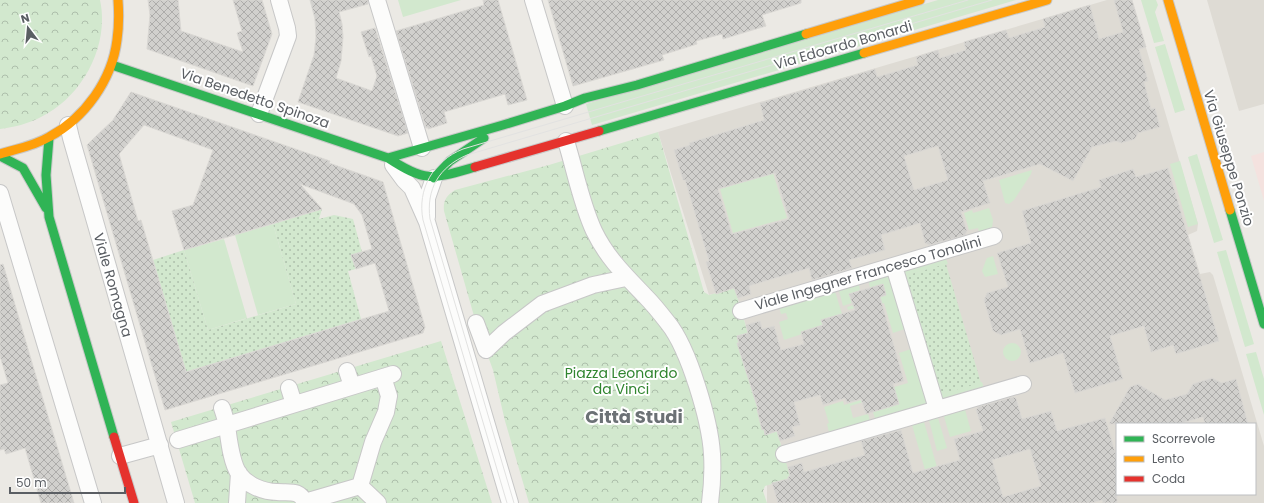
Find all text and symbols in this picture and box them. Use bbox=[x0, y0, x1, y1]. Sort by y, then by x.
north arrow bbox=[8, 8, 48, 48]
text: N bbox=[19, 10, 31, 27]
street label: Via Edoardo Bonardi bbox=[772, 16, 914, 74]
street label: Via Benedetto Spinoza bbox=[178, 63, 332, 133]
street label: Via Giuseppe Ponzio bbox=[1199, 87, 1259, 229]
street label: Viale Romagna bbox=[89, 231, 137, 339]
street label: Viale Ingegner Francesco Tonolini bbox=[752, 231, 984, 315]
park label: Piazza Leonardo da Vinci bbox=[565, 363, 677, 399]
district label: Città Studi bbox=[585, 404, 683, 429]
legend bbox=[1116, 423, 1256, 495]
text: Scorrevole bbox=[1152, 430, 1215, 447]
text: Lento bbox=[1152, 450, 1185, 467]
scale bar bbox=[10, 469, 125, 495]
text: Coda bbox=[1152, 470, 1185, 487]
text: 50 m bbox=[16, 474, 47, 491]

